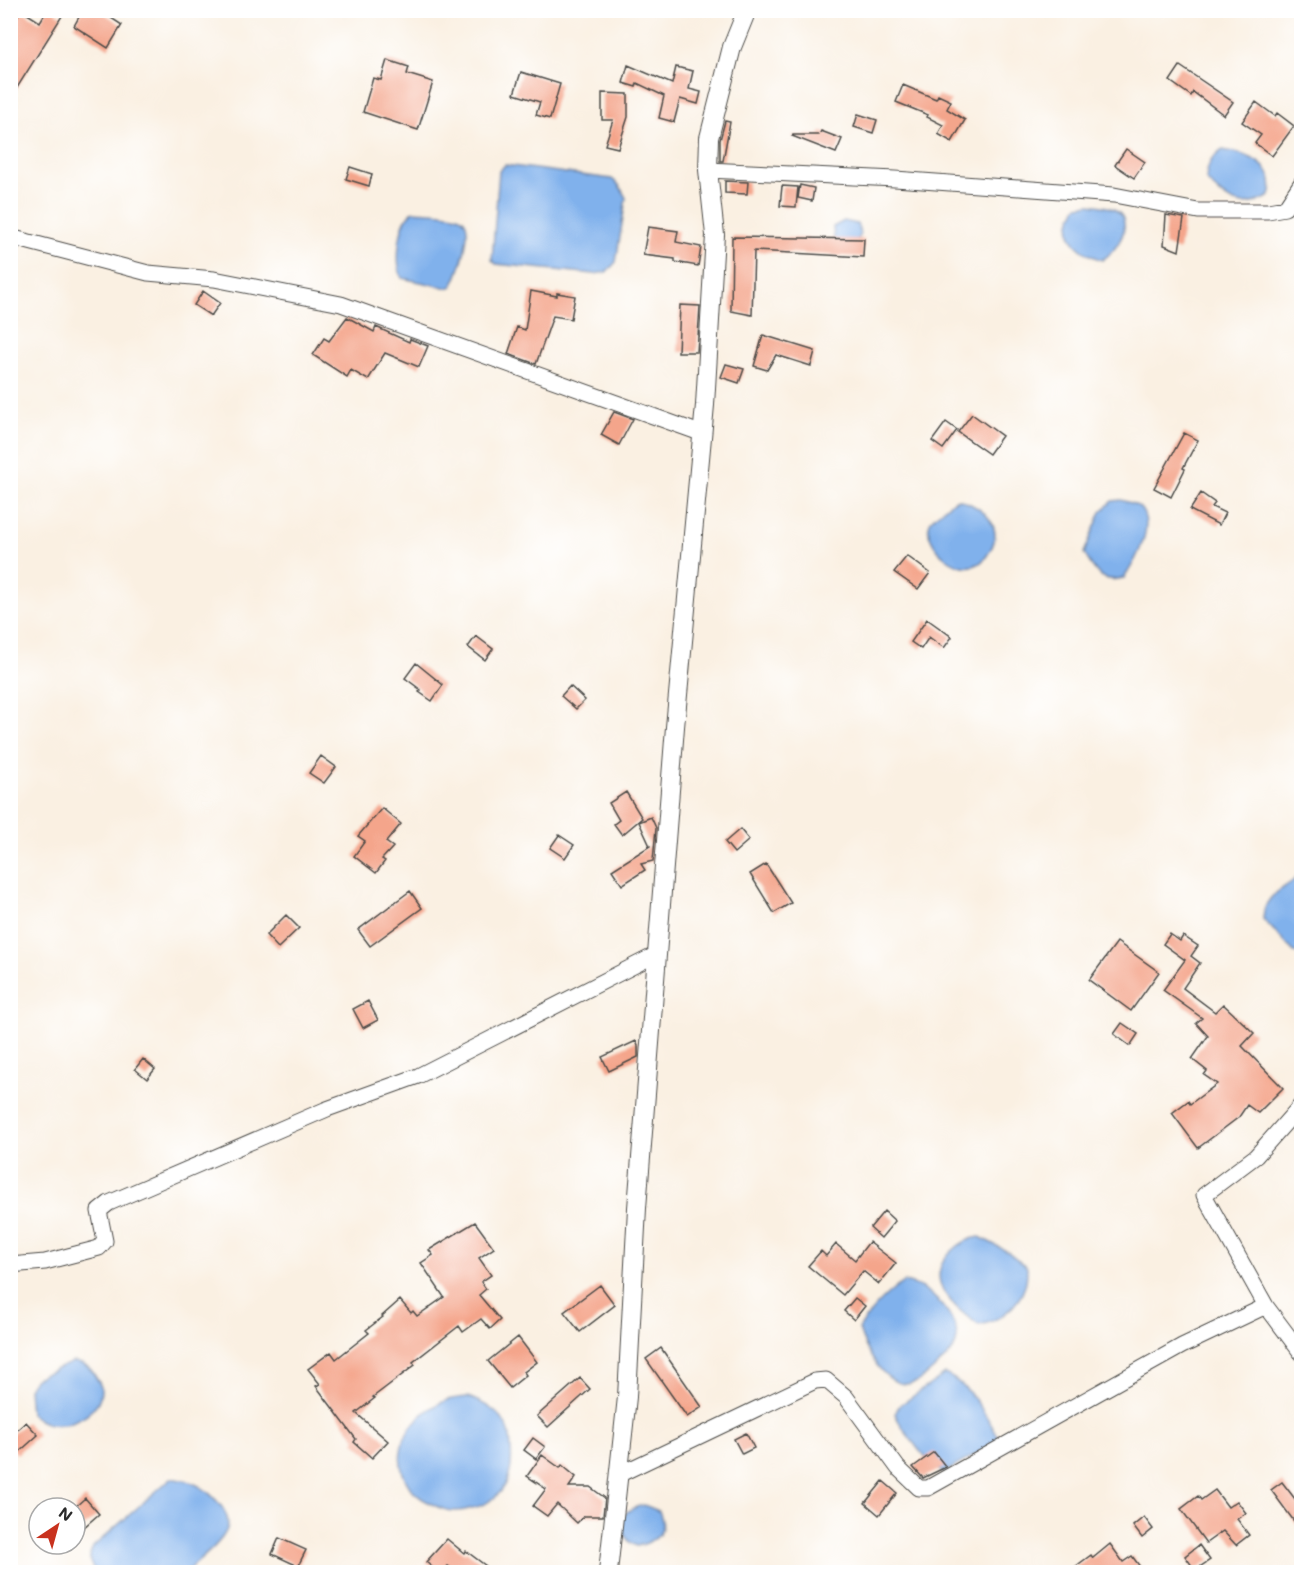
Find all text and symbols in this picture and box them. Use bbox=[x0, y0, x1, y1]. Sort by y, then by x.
north arrow bbox=[27, 1496, 87, 1556]
text: N bbox=[55, 1501, 77, 1526]

